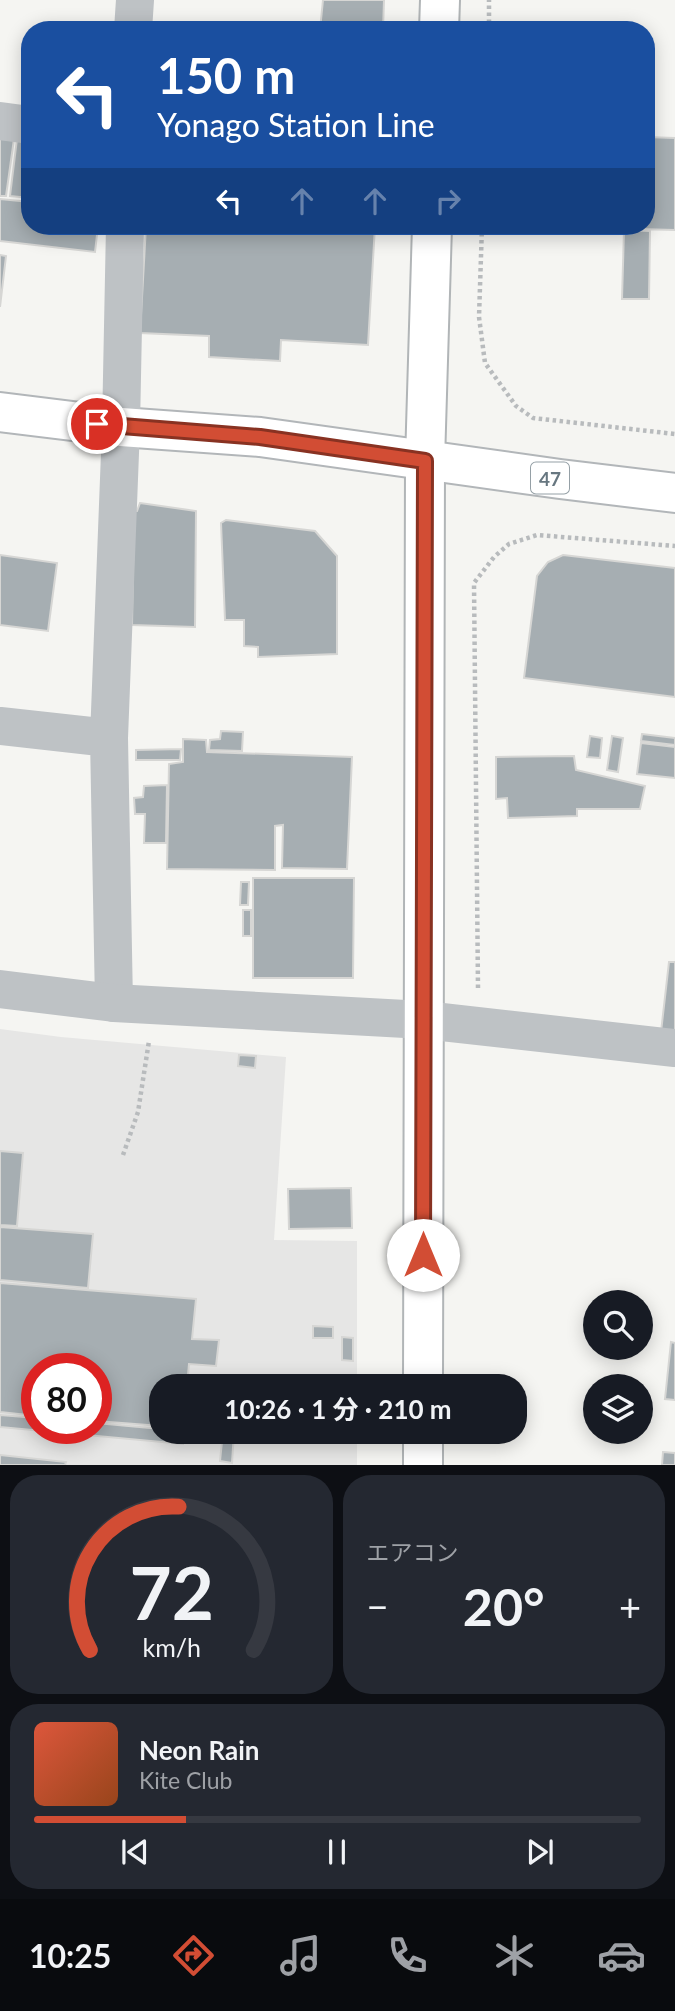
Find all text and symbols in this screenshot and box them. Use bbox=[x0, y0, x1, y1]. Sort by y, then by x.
text: 150 m bbox=[157, 46, 295, 104]
icon: left bbox=[42, 49, 133, 140]
text: Yonago Station Line bbox=[157, 105, 435, 144]
icon: left bbox=[210, 182, 248, 220]
icon: ahead bbox=[283, 182, 321, 220]
icon: ahead bbox=[356, 182, 394, 220]
icon: right bbox=[429, 182, 467, 220]
pin bbox=[67, 394, 127, 454]
icon: arrive bbox=[78, 405, 116, 443]
road number: 47 bbox=[531, 463, 569, 494]
position arrow bbox=[386, 1218, 460, 1292]
map controls bbox=[583, 1290, 653, 1444]
button: search bbox=[583, 1290, 653, 1360]
speed limit sign: 80 bbox=[21, 1353, 112, 1444]
button: layers bbox=[583, 1374, 653, 1444]
text: 10:26 · 1 分 · 210 m bbox=[224, 1393, 452, 1425]
text: エアコン bbox=[367, 1538, 459, 1566]
text: 72 bbox=[129, 1549, 213, 1637]
text: 20° bbox=[463, 1575, 545, 1637]
text: − bbox=[367, 1583, 389, 1629]
text: + bbox=[619, 1583, 641, 1629]
text: km/h bbox=[142, 1632, 201, 1662]
text: Neon Rain bbox=[139, 1734, 259, 1766]
text: Kite Club bbox=[139, 1766, 232, 1794]
icon: previous bbox=[116, 1833, 154, 1871]
icon: pause bbox=[318, 1833, 356, 1871]
icon: next bbox=[521, 1833, 559, 1871]
icon: directions bbox=[169, 1931, 218, 1980]
icon: music bbox=[276, 1931, 325, 1980]
icon: phone bbox=[383, 1931, 432, 1980]
icon: climate bbox=[490, 1931, 539, 1980]
icon: car bbox=[597, 1931, 646, 1980]
text: 10:25 bbox=[29, 1936, 111, 1975]

